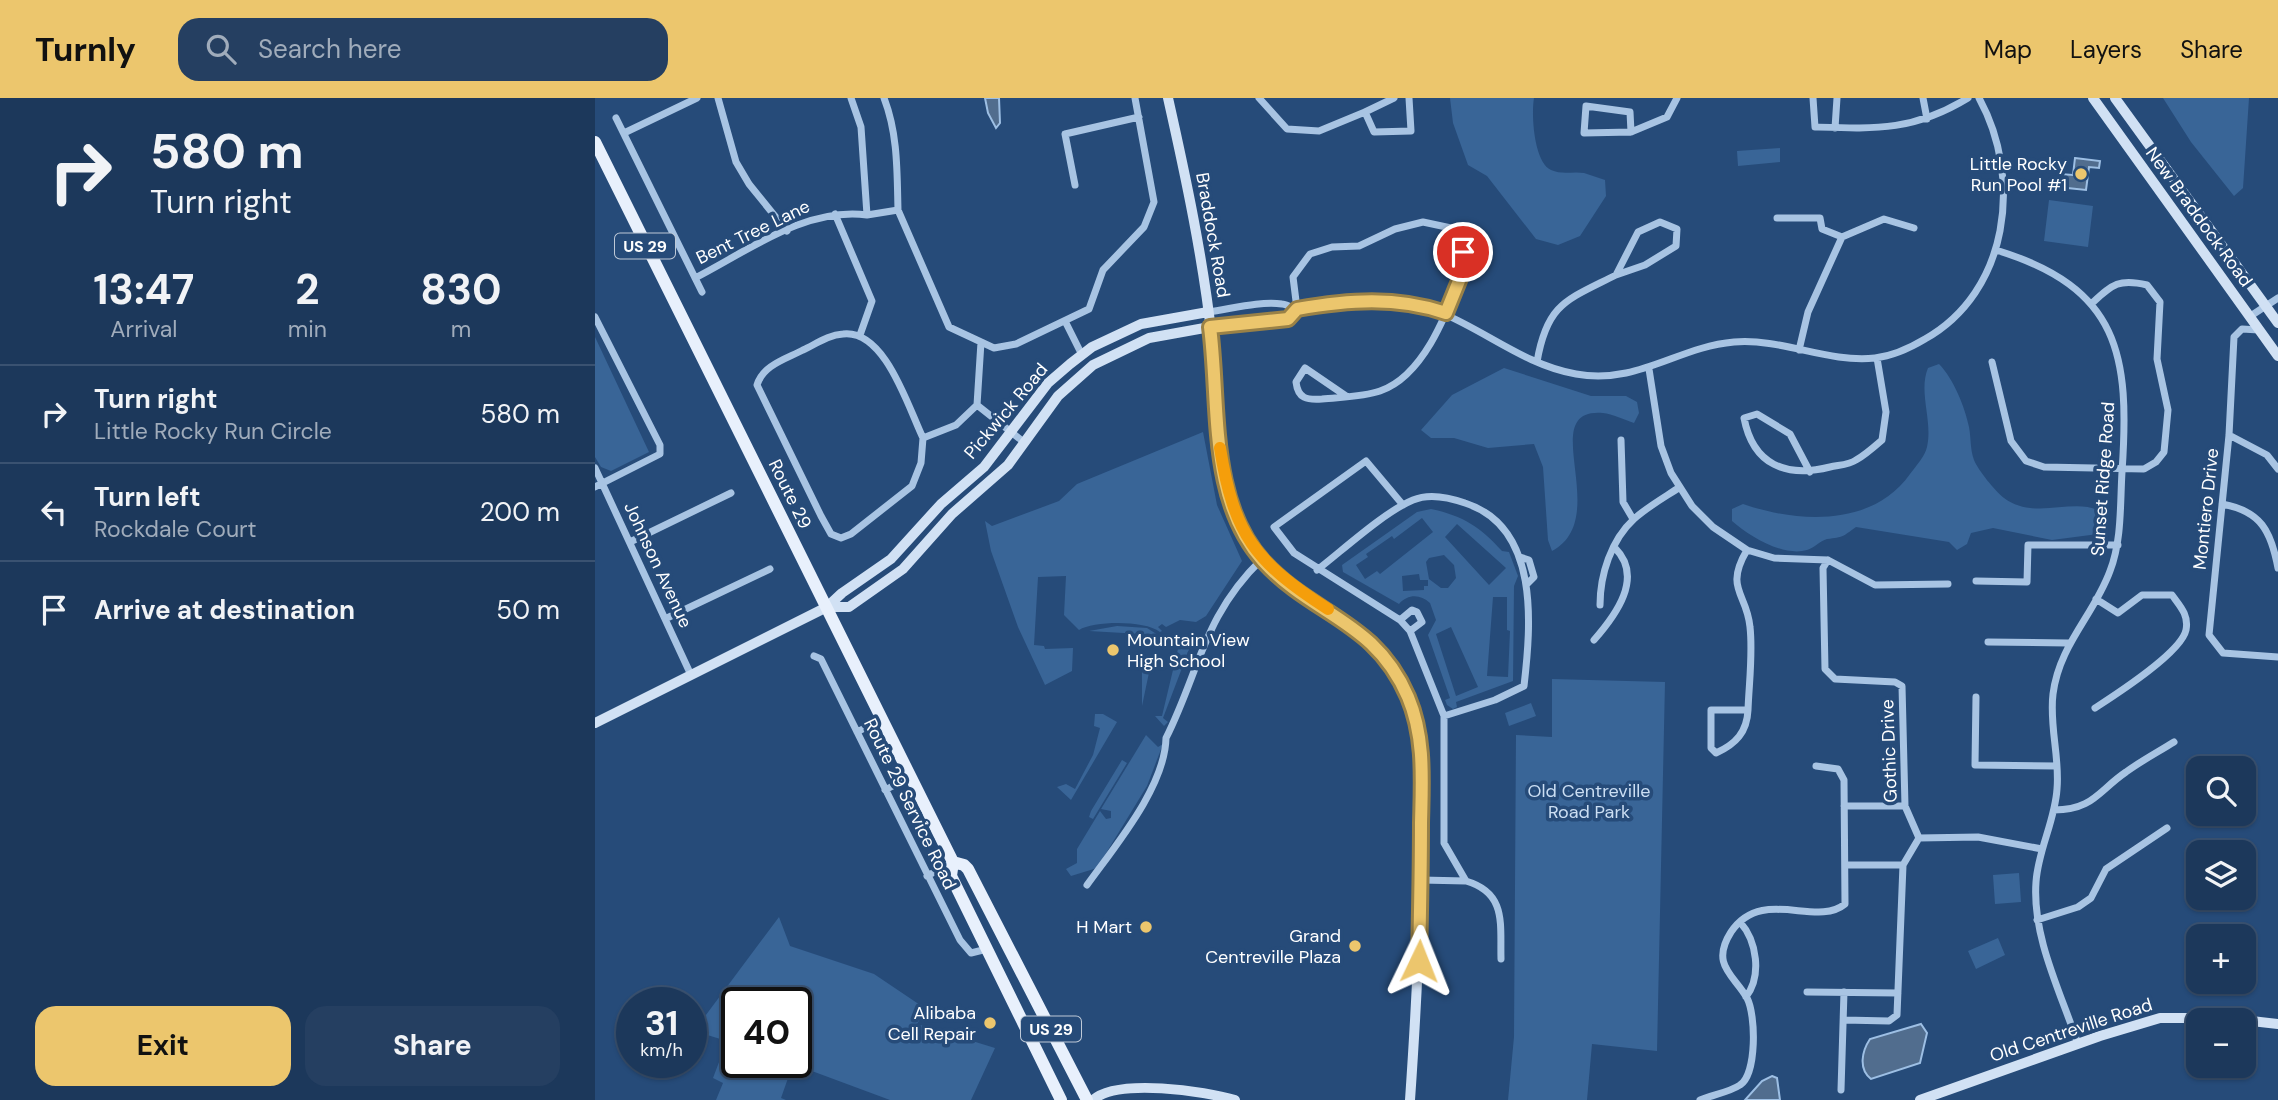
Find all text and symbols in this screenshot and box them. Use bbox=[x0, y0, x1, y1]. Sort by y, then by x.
search box bbox=[178, 18, 668, 81]
text: Turnly bbox=[35, 28, 136, 71]
icon: search bbox=[202, 30, 240, 68]
text: Search here bbox=[258, 32, 401, 66]
text: Map bbox=[1984, 34, 2032, 65]
text: Layers bbox=[2070, 34, 2142, 65]
text: Share bbox=[2180, 34, 2243, 65]
text: 580 m bbox=[150, 119, 304, 183]
icon: right bbox=[35, 126, 126, 217]
street label: New Braddock Road bbox=[2140, 142, 2258, 292]
place label: Little Rocky Run Pool #1 bbox=[1970, 152, 2067, 197]
marker: Little Rocky Run Pool #1 bbox=[2073, 166, 2089, 182]
street label: Braddock Road bbox=[1190, 171, 1236, 299]
text: Turn right bbox=[150, 181, 292, 223]
street label: Bent Tree Lane bbox=[692, 194, 814, 270]
pin bbox=[1433, 222, 1493, 282]
icon: arrive bbox=[1444, 233, 1482, 271]
road number: US 29 bbox=[615, 234, 675, 258]
text: 13:47 bbox=[93, 262, 194, 317]
text: 2 bbox=[295, 262, 319, 317]
text: 830 bbox=[420, 262, 502, 317]
text: Arrival bbox=[110, 314, 177, 344]
text: min bbox=[288, 314, 327, 344]
text: m bbox=[451, 314, 471, 344]
street label: Pickwick Road bbox=[959, 358, 1053, 464]
text: Turn right bbox=[94, 382, 218, 416]
icon: right bbox=[35, 395, 73, 433]
text: 580 m bbox=[480, 397, 560, 431]
street label: Sunset Ridge Road bbox=[2086, 401, 2120, 557]
text: Little Rocky Run Circle bbox=[94, 416, 332, 446]
street label: Montiero Drive bbox=[2188, 447, 2224, 571]
street label: Route 29 bbox=[763, 455, 817, 533]
text: Turn left bbox=[94, 480, 201, 514]
icon: left bbox=[35, 493, 73, 531]
text: 200 m bbox=[480, 495, 560, 529]
street label: Johnson Avenue bbox=[618, 498, 698, 632]
text: Rockdale Court bbox=[94, 514, 257, 544]
icon: arrive bbox=[35, 591, 73, 629]
text: Arrive at destination bbox=[94, 593, 355, 627]
text: 50 m bbox=[496, 593, 560, 627]
place label: Mountain View High School bbox=[1127, 628, 1250, 673]
marker: Mountain View High School bbox=[1105, 642, 1121, 658]
street label: Gothic Drive bbox=[1875, 699, 1903, 803]
street label: Route 29 Service Road bbox=[858, 714, 962, 894]
map controls bbox=[2186, 756, 2256, 1078]
button: search bbox=[2186, 756, 2256, 826]
park label: Old Centreville Road Park bbox=[1528, 779, 1650, 824]
button: layers bbox=[2186, 840, 2256, 910]
place label: H Mart bbox=[1076, 915, 1132, 939]
marker: H Mart bbox=[1138, 919, 1154, 935]
place label: Grand Centreville Plaza bbox=[1205, 924, 1341, 969]
position arrow bbox=[1382, 924, 1456, 998]
button: + bbox=[2186, 924, 2256, 994]
marker: Grand Centreville Plaza bbox=[1347, 938, 1363, 954]
speed limit sign: 40 bbox=[721, 987, 812, 1078]
street label: Old Centreville Road bbox=[1987, 992, 2155, 1068]
text: 31 bbox=[645, 1000, 678, 1046]
place label: Alibaba Cell Repair bbox=[888, 1001, 976, 1046]
button: Exit bbox=[35, 1006, 291, 1086]
button: Share bbox=[305, 1006, 560, 1086]
button: − bbox=[2186, 1008, 2256, 1078]
marker: Alibaba Cell Repair bbox=[982, 1015, 998, 1031]
road number: US 29 bbox=[1021, 1016, 1081, 1042]
text: km/h bbox=[640, 1038, 683, 1062]

